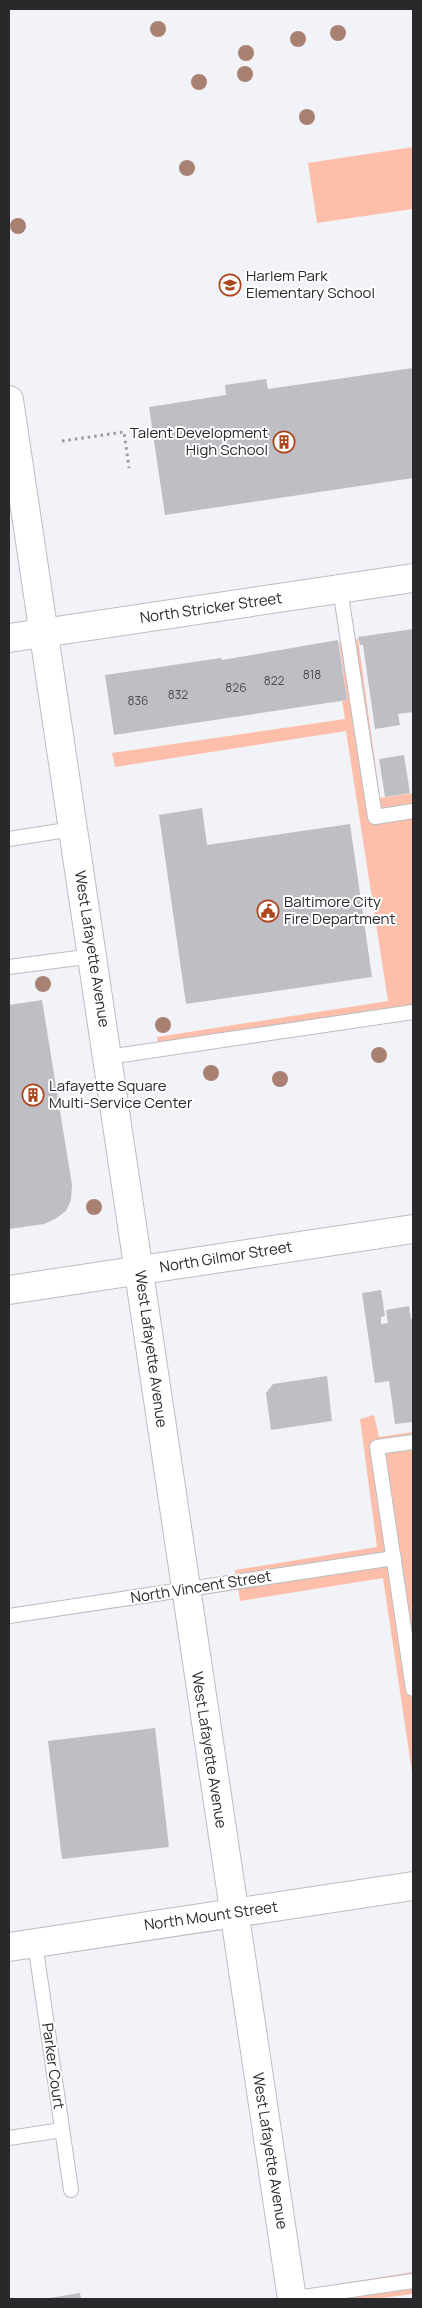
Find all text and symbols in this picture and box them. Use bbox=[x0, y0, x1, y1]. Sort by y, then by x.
place label: Harlem Park Elementary School bbox=[246, 265, 375, 303]
school or university icon: Harlem Park Elementary School bbox=[218, 273, 242, 297]
place label: Talent Development High School bbox=[130, 422, 268, 460]
building icon: Talent Development High School bbox=[272, 430, 296, 454]
street label: North Stricker Street bbox=[138, 587, 283, 628]
house number: 818 bbox=[303, 666, 321, 683]
house number: 822 bbox=[264, 672, 284, 689]
house number: 826 bbox=[225, 679, 247, 696]
house number: 832 bbox=[168, 686, 188, 703]
house number: 836 bbox=[127, 692, 149, 709]
street label: West Lafayette Avenue bbox=[70, 869, 115, 1029]
place label: Baltimore City Fire Department bbox=[284, 891, 395, 929]
public building icon: Baltimore City Fire Department bbox=[256, 899, 280, 923]
place label: Lafayette Square Multi-Service Center bbox=[49, 1075, 193, 1113]
building icon: Lafayette Square Multi-Service Center bbox=[21, 1083, 45, 1107]
street label: North Gilmor Street bbox=[158, 1236, 294, 1277]
street label: West Lafayette Avenue bbox=[130, 1269, 173, 1429]
street label: North Vincent Street bbox=[129, 1565, 273, 1608]
street label: West Lafayette Avenue bbox=[187, 1670, 232, 1830]
street label: North Mount Street bbox=[143, 1896, 279, 1935]
street label: Parker Court bbox=[37, 2021, 70, 2110]
street label: West Lafayette Avenue bbox=[248, 2071, 293, 2231]

